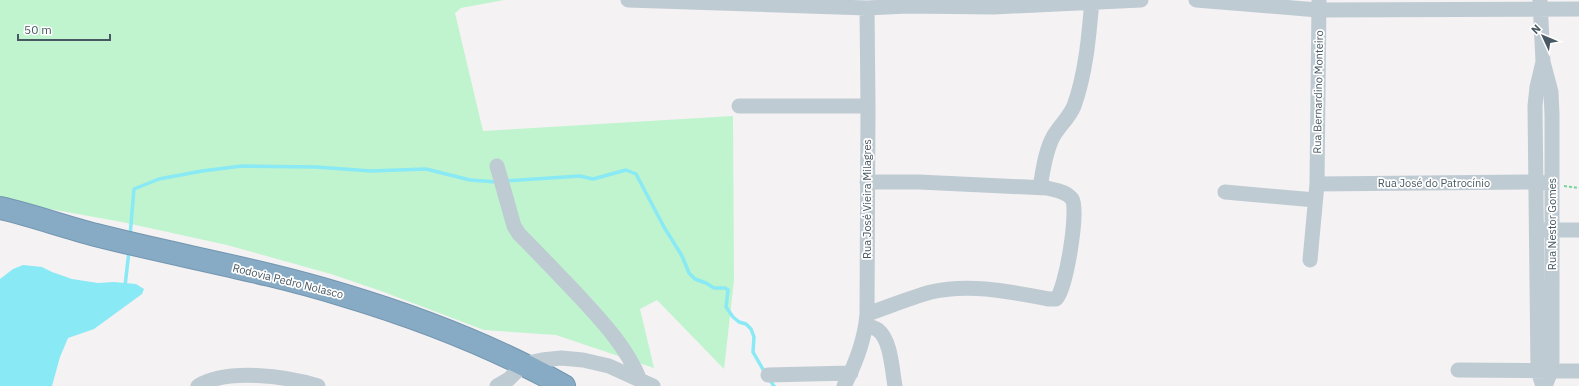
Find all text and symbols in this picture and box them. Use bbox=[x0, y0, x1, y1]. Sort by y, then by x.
scale bar bbox=[18, 16, 110, 42]
north arrow bbox=[1523, 16, 1563, 56]
text: N bbox=[1528, 21, 1544, 37]
text: 50 m bbox=[24, 22, 52, 37]
street label: Rua Bernardino Monteiro bbox=[1310, 30, 1326, 154]
street label: Rua José Vieira Milagres bbox=[860, 139, 874, 259]
street label: Rua José do Patrocínio bbox=[1378, 176, 1490, 190]
street label: Rua Nestor Gomes bbox=[1545, 178, 1559, 270]
street label: Rodovia Pedro Nolasco bbox=[231, 260, 345, 302]

